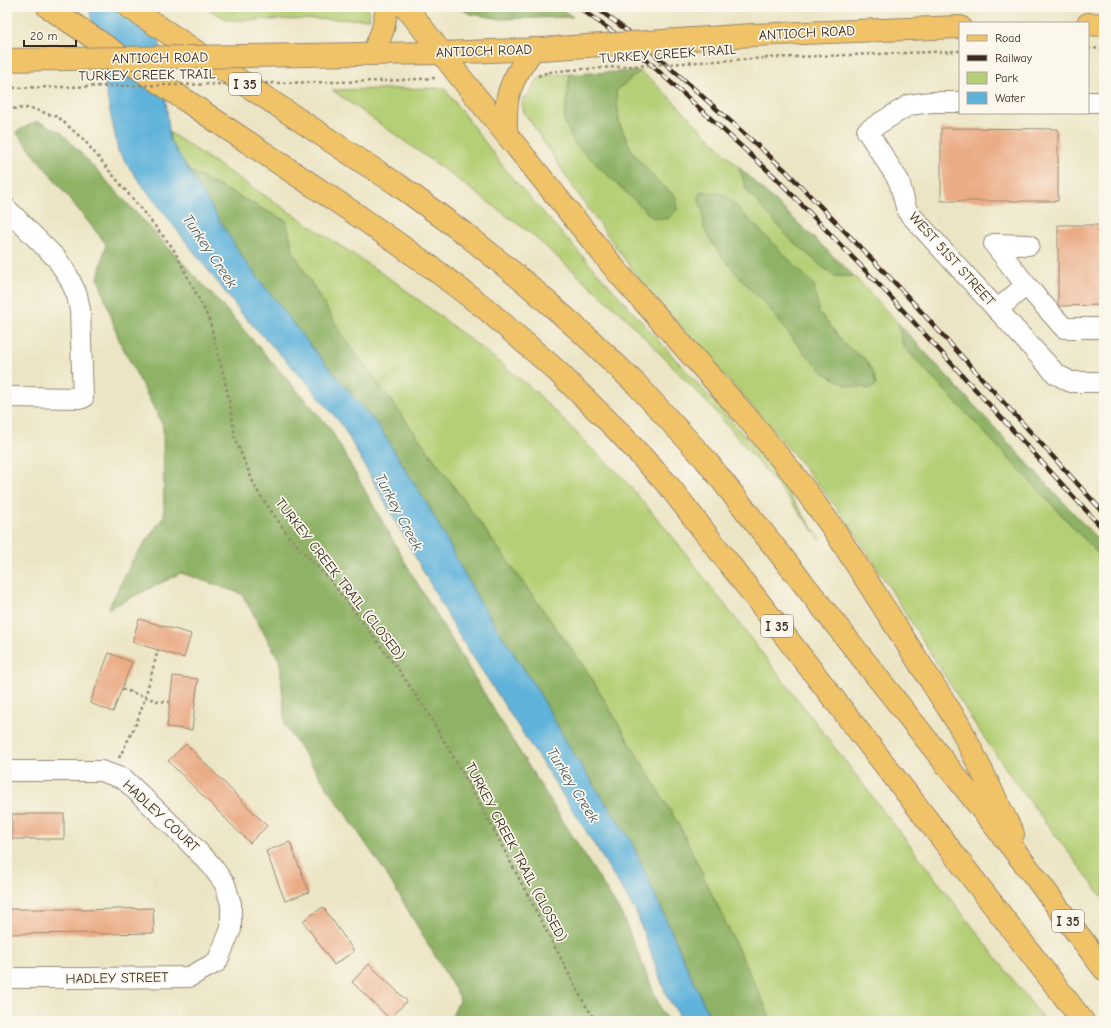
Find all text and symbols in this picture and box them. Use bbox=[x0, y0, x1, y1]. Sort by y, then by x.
scale bar bbox=[24, 22, 76, 48]
street label: ANTIOCH ROAD bbox=[758, 22, 856, 44]
legend bbox=[959, 22, 1089, 114]
text: 20 m bbox=[30, 29, 58, 43]
text: Road bbox=[995, 31, 1021, 45]
street label: ANTIOCH ROAD bbox=[436, 41, 533, 61]
street label: TURKEY CREEK TRAIL bbox=[599, 41, 737, 67]
street label: ANTIOCH ROAD bbox=[112, 49, 209, 67]
text: Railway bbox=[995, 51, 1033, 65]
street label: TURKEY CREEK TRAIL bbox=[78, 65, 216, 85]
text: Park bbox=[995, 71, 1018, 85]
road number: I 35 bbox=[229, 73, 261, 95]
text: Water bbox=[995, 91, 1025, 105]
street label: WEST 51ST STREET bbox=[905, 208, 999, 310]
water label: Turkey Creek bbox=[179, 211, 242, 292]
water label: Turkey Creek bbox=[371, 470, 427, 554]
street label: TURKEY CREEK TRAIL (CLOSED) bbox=[272, 495, 408, 663]
road number: I 35 bbox=[761, 615, 793, 637]
water label: Turkey Creek bbox=[543, 744, 604, 826]
street label: TURKEY CREEK TRAIL (CLOSED) bbox=[461, 759, 571, 945]
street label: HADLEY COURT bbox=[119, 776, 203, 856]
road number: I 35 bbox=[1052, 910, 1084, 932]
street label: HADLEY STREET bbox=[65, 969, 169, 987]

